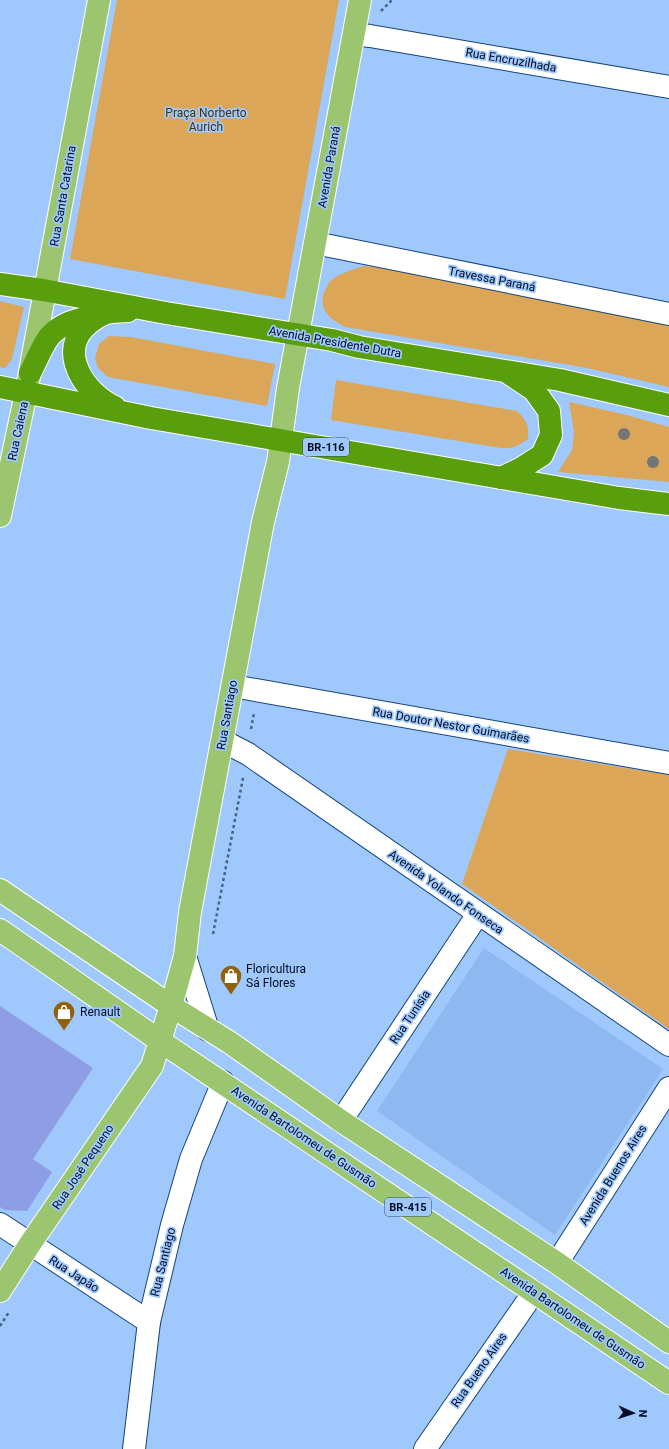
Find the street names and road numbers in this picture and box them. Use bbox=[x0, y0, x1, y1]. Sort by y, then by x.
street label: Rua Encruzilhada bbox=[464, 45, 558, 75]
street label: Avenida Paraná bbox=[315, 125, 343, 209]
street label: Rua Santa Catarina bbox=[47, 144, 79, 248]
street label: Travessa Paraná bbox=[447, 264, 537, 294]
street label: Avenida Presidente Dutra bbox=[268, 323, 402, 361]
street label: Rua Caiena bbox=[5, 400, 31, 462]
road number: BR-116 bbox=[303, 438, 349, 456]
street label: Rua Santiago bbox=[214, 679, 240, 751]
street label: Rua Doutor Nestor Guimarães bbox=[371, 704, 531, 746]
street label: Avenida Yolando Fonseca bbox=[386, 847, 506, 937]
street label: Rua Tunísia bbox=[387, 987, 433, 1047]
street label: Avenida Bartolomeu de Gusmão bbox=[229, 1083, 379, 1191]
street label: Rua José Pequeno bbox=[49, 1122, 117, 1212]
street label: Avenida Buenos Aires bbox=[576, 1122, 650, 1228]
road number: BR-415 bbox=[385, 1198, 431, 1216]
street label: Rua Santiago bbox=[148, 1226, 178, 1298]
street label: Rua Japão bbox=[46, 1253, 102, 1295]
street label: Avenida Bartolomeu de Gusmão bbox=[498, 1264, 648, 1372]
street label: Rua Bueno Aires bbox=[448, 1330, 510, 1410]

